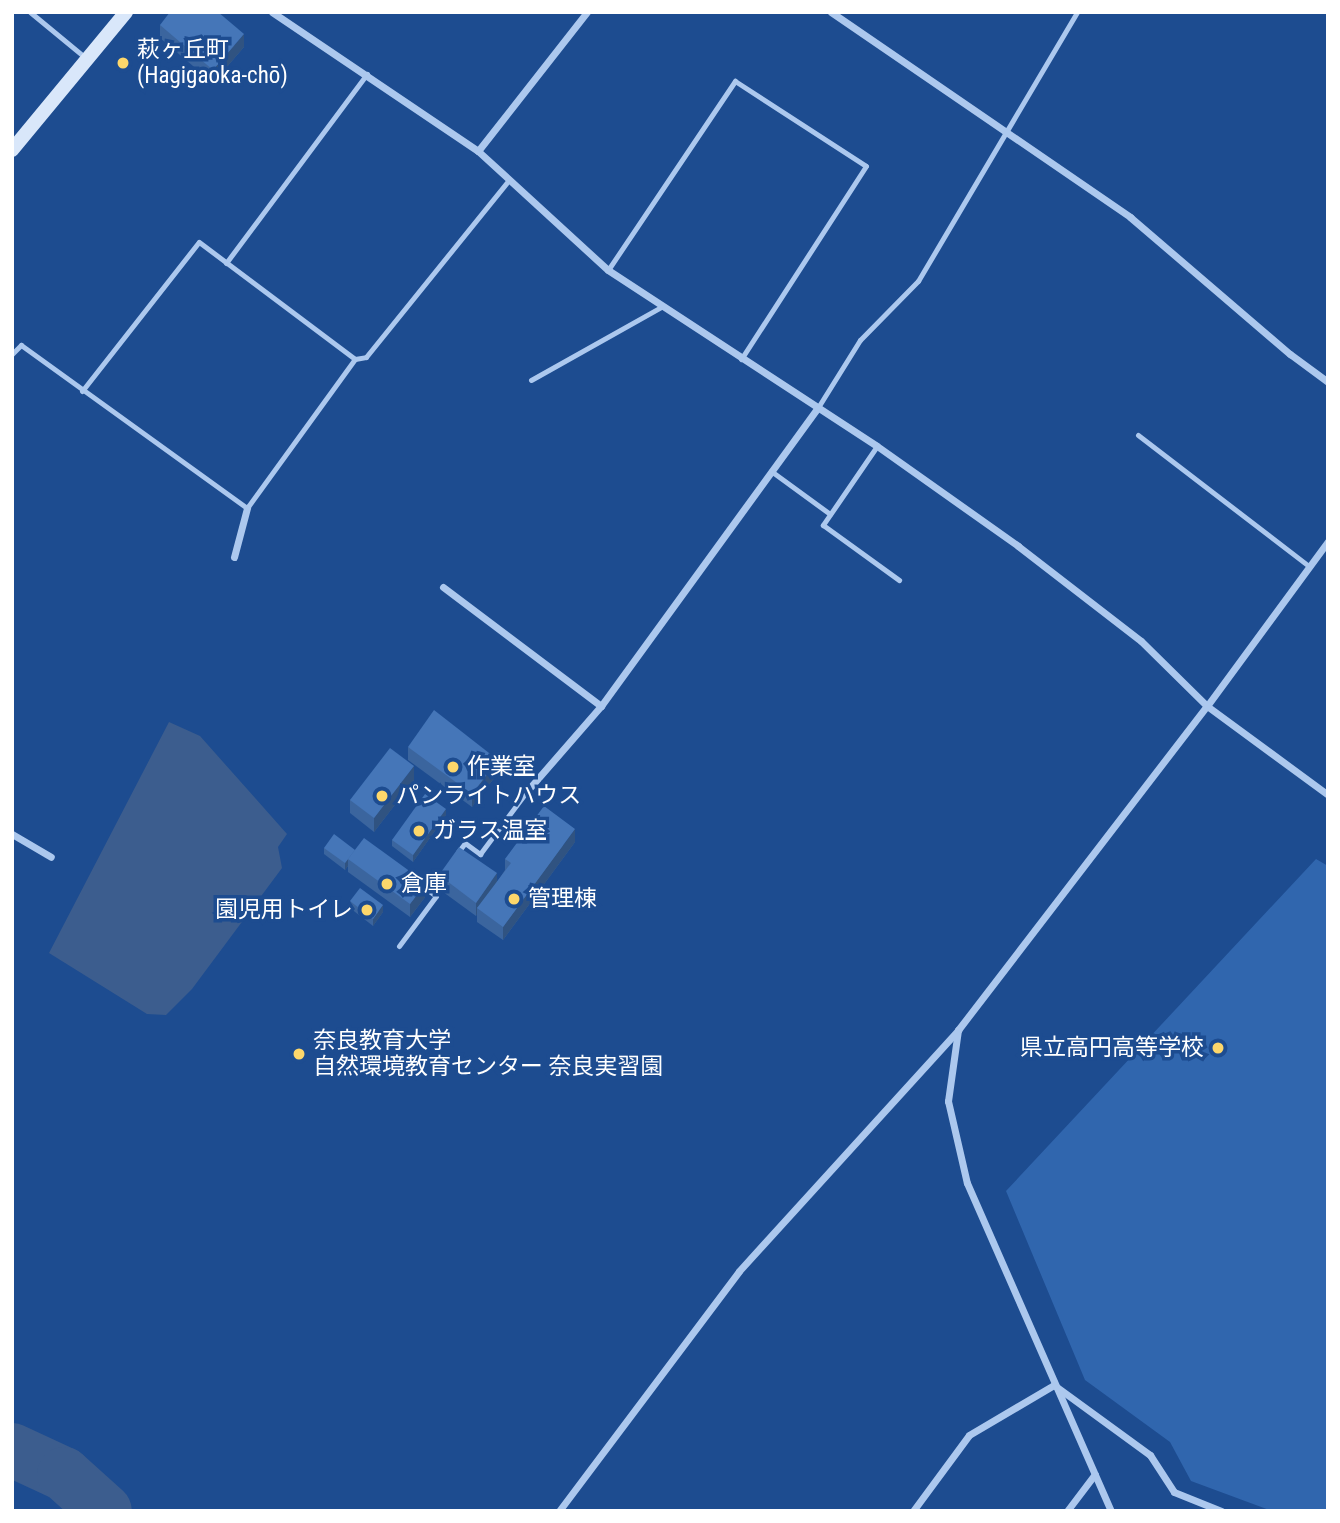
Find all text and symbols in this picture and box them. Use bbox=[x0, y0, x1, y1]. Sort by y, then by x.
place label: 萩ヶ丘町 (Hagigaoka-chō) bbox=[137, 36, 288, 90]
marker: 萩ヶ丘町 (Hagigaoka-chō) bbox=[115, 55, 131, 71]
place label: 作業室 bbox=[467, 753, 536, 781]
marker: 作業室 bbox=[445, 759, 461, 775]
place label: パンライトハウス bbox=[396, 782, 580, 810]
marker: パンライトハウス bbox=[374, 788, 390, 804]
place label: ガラス温室 bbox=[433, 817, 548, 845]
marker: ガラス温室 bbox=[411, 823, 427, 839]
place label: 倉庫 bbox=[401, 870, 447, 898]
marker: 倉庫 bbox=[379, 876, 395, 892]
place label: 管理棟 bbox=[528, 885, 597, 913]
marker: 管理棟 bbox=[506, 891, 522, 907]
place label: 園児用トイレ bbox=[215, 896, 353, 924]
marker: 園児用トイレ bbox=[359, 902, 375, 918]
place label: 奈良教育大学 自然環境教育センター 奈良実習園 bbox=[313, 1027, 663, 1081]
place label: 県立高円高等学校 bbox=[1020, 1034, 1204, 1062]
marker: 県立高円高等学校 bbox=[1210, 1040, 1226, 1056]
marker: 奈良教育大学 自然環境教育センター 奈良実習園 bbox=[291, 1046, 307, 1062]

